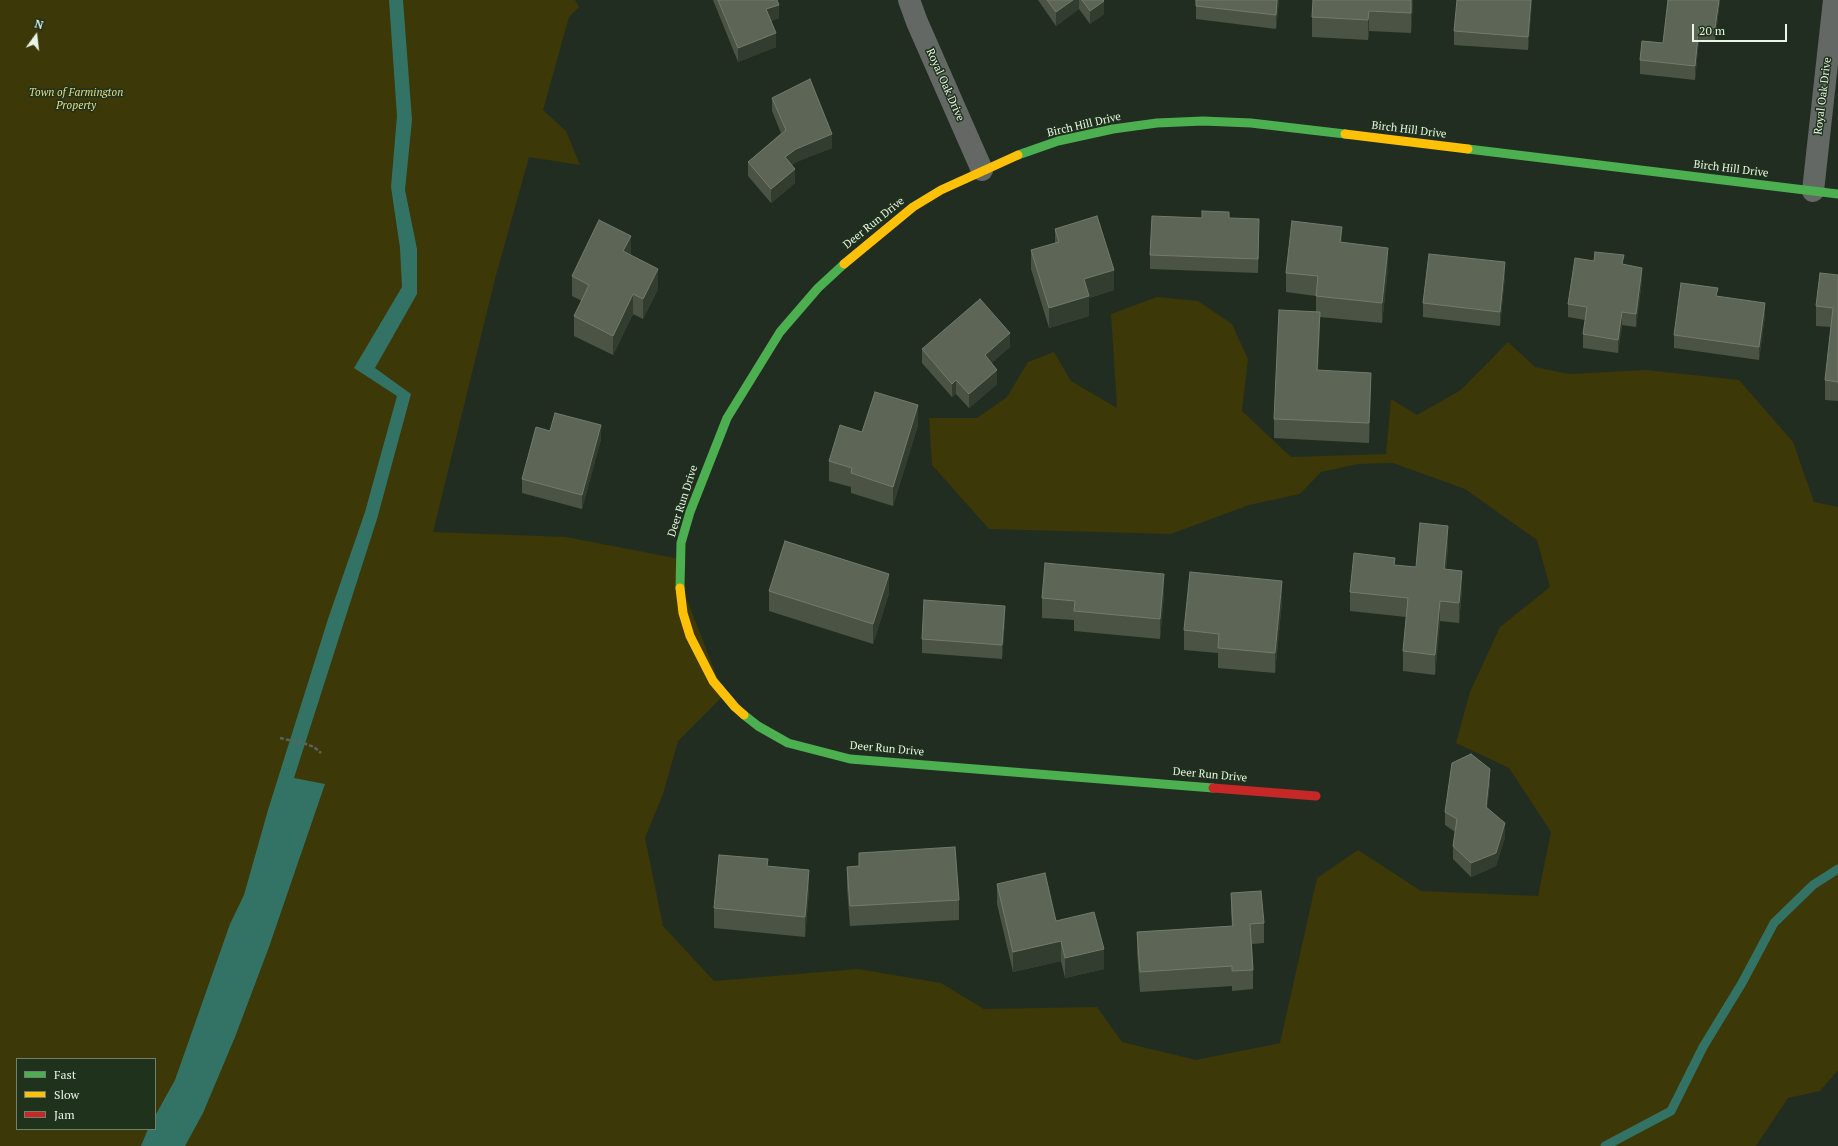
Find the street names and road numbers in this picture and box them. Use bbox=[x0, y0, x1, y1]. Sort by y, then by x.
street label: Royal Oak Drive bbox=[923, 47, 967, 123]
street label: Royal Oak Drive bbox=[1812, 56, 1834, 136]
street label: Birch Hill Drive bbox=[1046, 110, 1122, 140]
street label: Birch Hill Drive bbox=[1371, 119, 1447, 141]
street label: Birch Hill Drive bbox=[1693, 158, 1769, 180]
street label: Deer Run Drive bbox=[841, 194, 907, 252]
street label: Deer Run Drive bbox=[665, 464, 701, 538]
street label: Deer Run Drive bbox=[849, 739, 925, 759]
street label: Deer Run Drive bbox=[1172, 765, 1248, 785]

